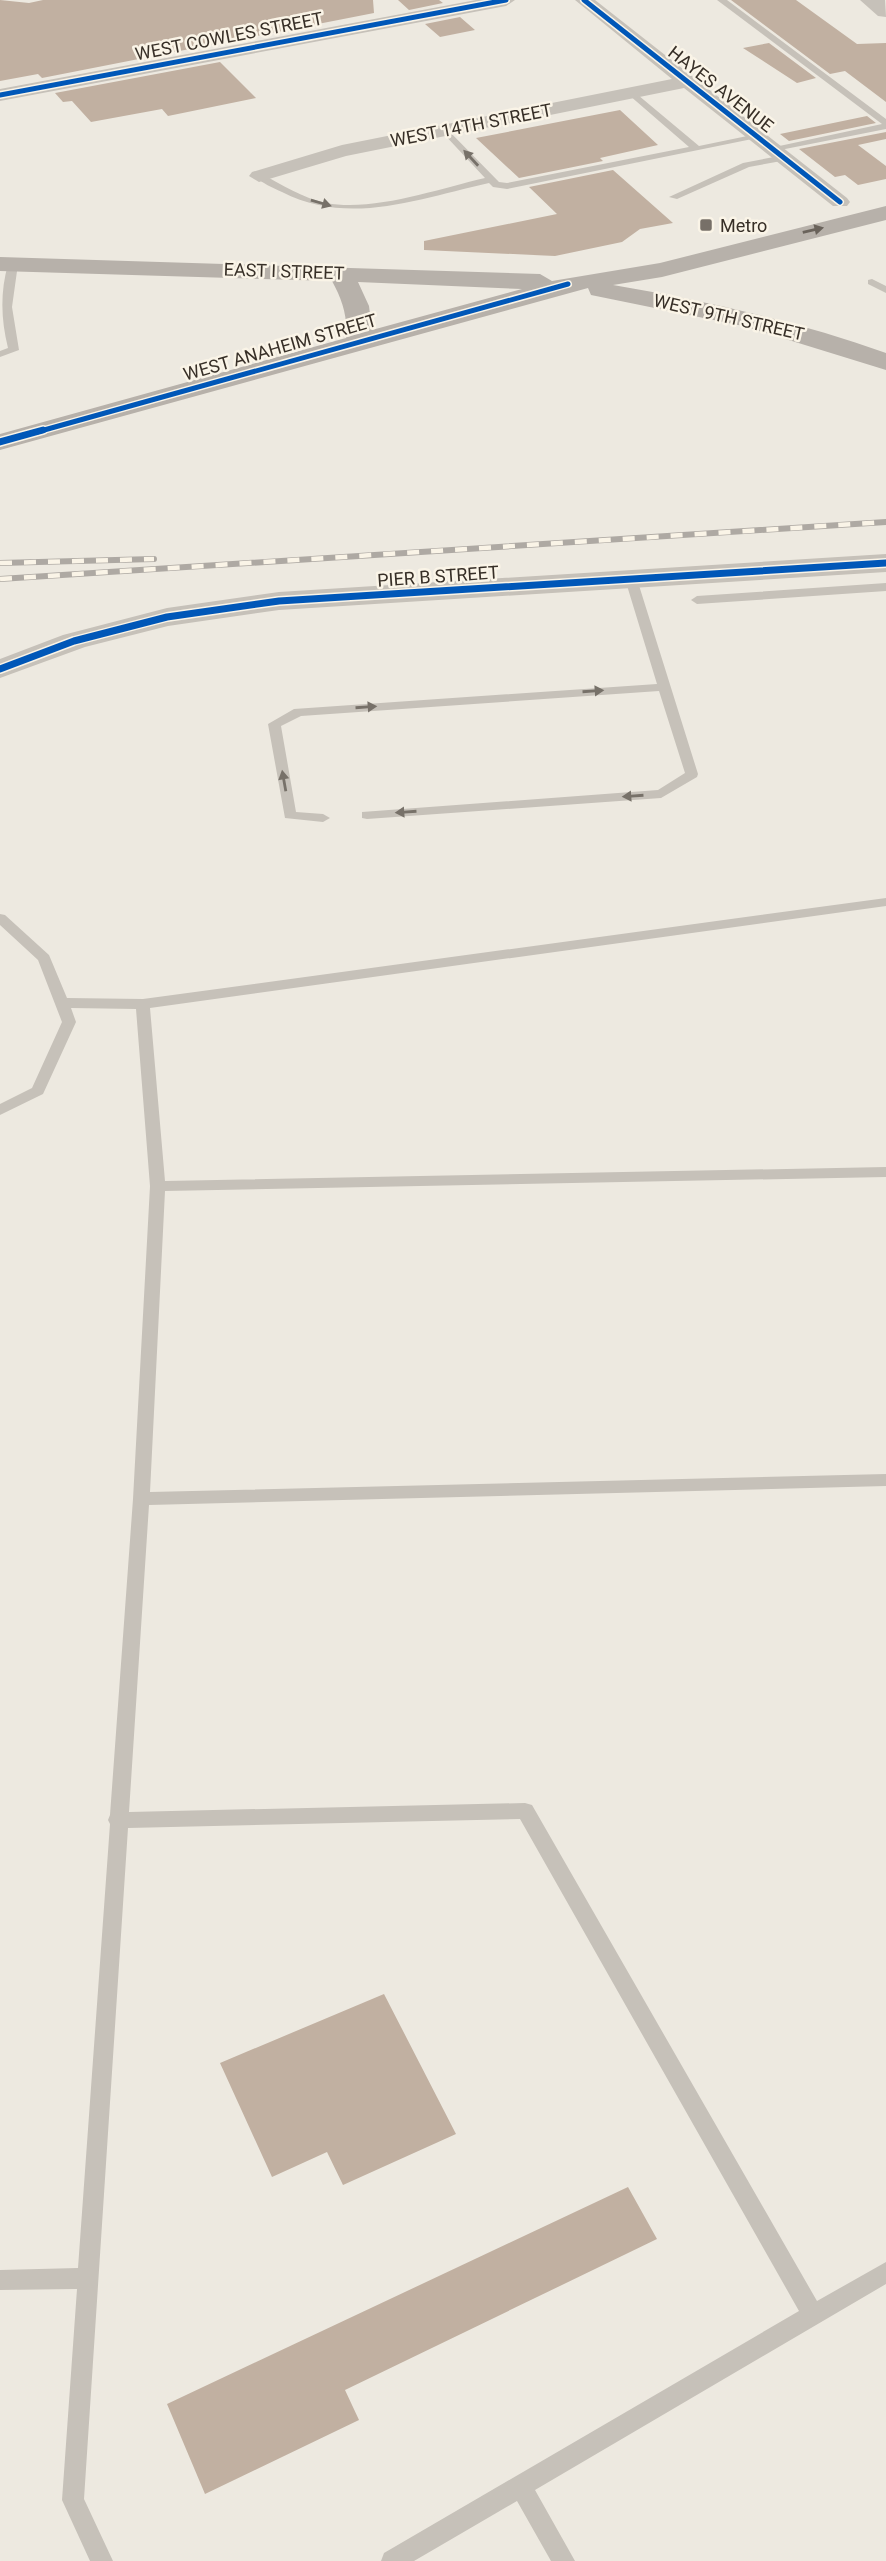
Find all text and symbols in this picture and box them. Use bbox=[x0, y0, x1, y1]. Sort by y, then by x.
street label: WEST COWLES STREET bbox=[133, 7, 325, 65]
street label: HAYES AVENUE bbox=[664, 41, 778, 137]
street label: WEST 14TH STREET bbox=[389, 99, 554, 151]
one-way arrow bbox=[463, 150, 479, 167]
one-way arrow bbox=[311, 199, 332, 209]
place label: Metro bbox=[720, 215, 767, 236]
marker: Metro bbox=[698, 217, 714, 233]
one-way arrow bbox=[802, 224, 824, 235]
street label: EAST I STREET bbox=[223, 258, 345, 284]
street label: WEST 9TH STREET bbox=[652, 289, 807, 345]
street label: WEST ANAHEIM STREET bbox=[181, 309, 379, 385]
street label: PIER B STREET bbox=[377, 561, 500, 591]
one-way arrow bbox=[582, 686, 604, 697]
one-way arrow bbox=[355, 701, 377, 712]
one-way arrow bbox=[278, 770, 289, 792]
one-way arrow bbox=[622, 791, 644, 802]
one-way arrow bbox=[395, 807, 417, 818]

